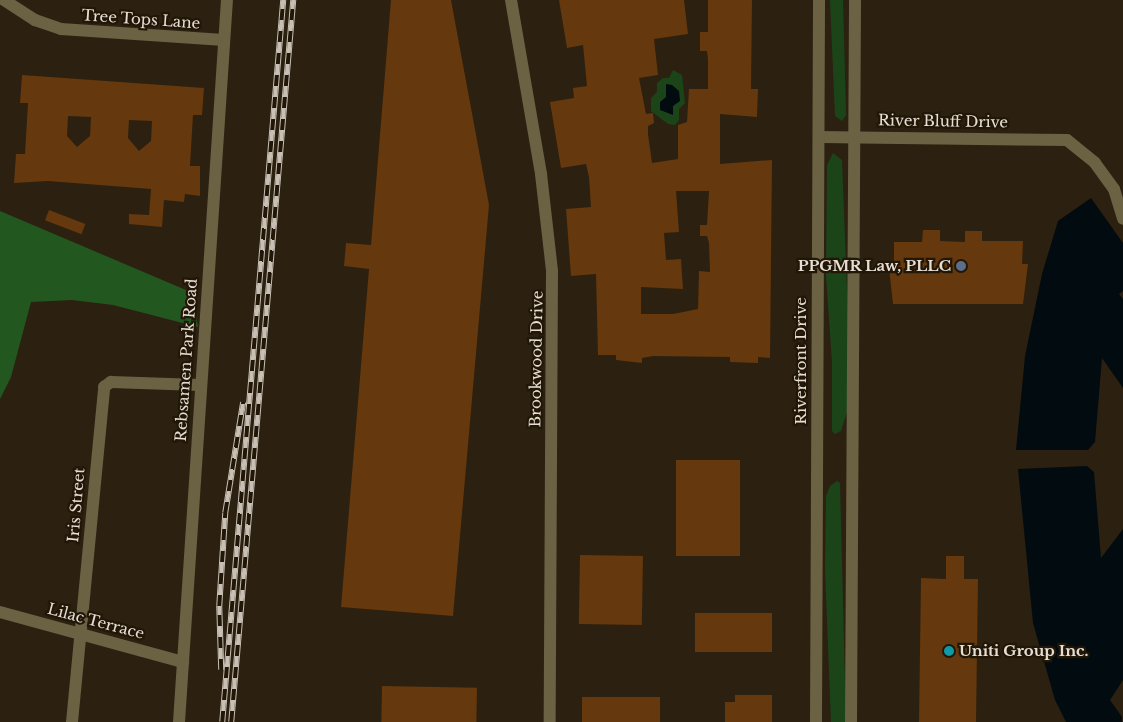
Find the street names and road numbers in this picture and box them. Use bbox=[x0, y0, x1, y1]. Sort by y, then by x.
street label: Tree Tops Lane bbox=[81, 6, 201, 32]
street label: River Bluff Drive bbox=[878, 111, 1008, 131]
street label: Rebsamen Park Road bbox=[171, 278, 201, 442]
street label: Brookwood Drive bbox=[526, 290, 546, 428]
street label: Riverfront Drive bbox=[792, 297, 810, 425]
street label: Iris Street bbox=[64, 467, 88, 543]
street label: Lilac Terrace bbox=[45, 599, 147, 643]

